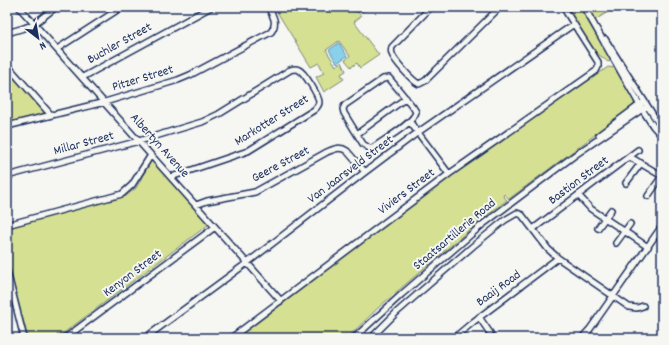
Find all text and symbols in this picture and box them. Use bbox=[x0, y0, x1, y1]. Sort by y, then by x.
north arrow bbox=[18, 18, 58, 58]
street label: Buchler Street bbox=[84, 18, 156, 70]
text: N bbox=[35, 37, 49, 53]
street label: Pitzer Street bbox=[110, 61, 176, 97]
street label: Markotter Street bbox=[231, 90, 313, 151]
street label: Albertyn Avenue bbox=[125, 110, 193, 183]
street label: Millar Street bbox=[52, 127, 116, 161]
street label: Van Jaarsveld Street bbox=[304, 131, 398, 209]
street label: Geere Street bbox=[249, 142, 313, 188]
street label: Bastion Street bbox=[545, 152, 613, 210]
street label: Viviers Street bbox=[375, 164, 440, 220]
street label: Staatsartillerie Road bbox=[409, 195, 501, 275]
street label: Kenyon Street bbox=[100, 245, 167, 302]
street label: Baaij Road bbox=[473, 266, 525, 312]

